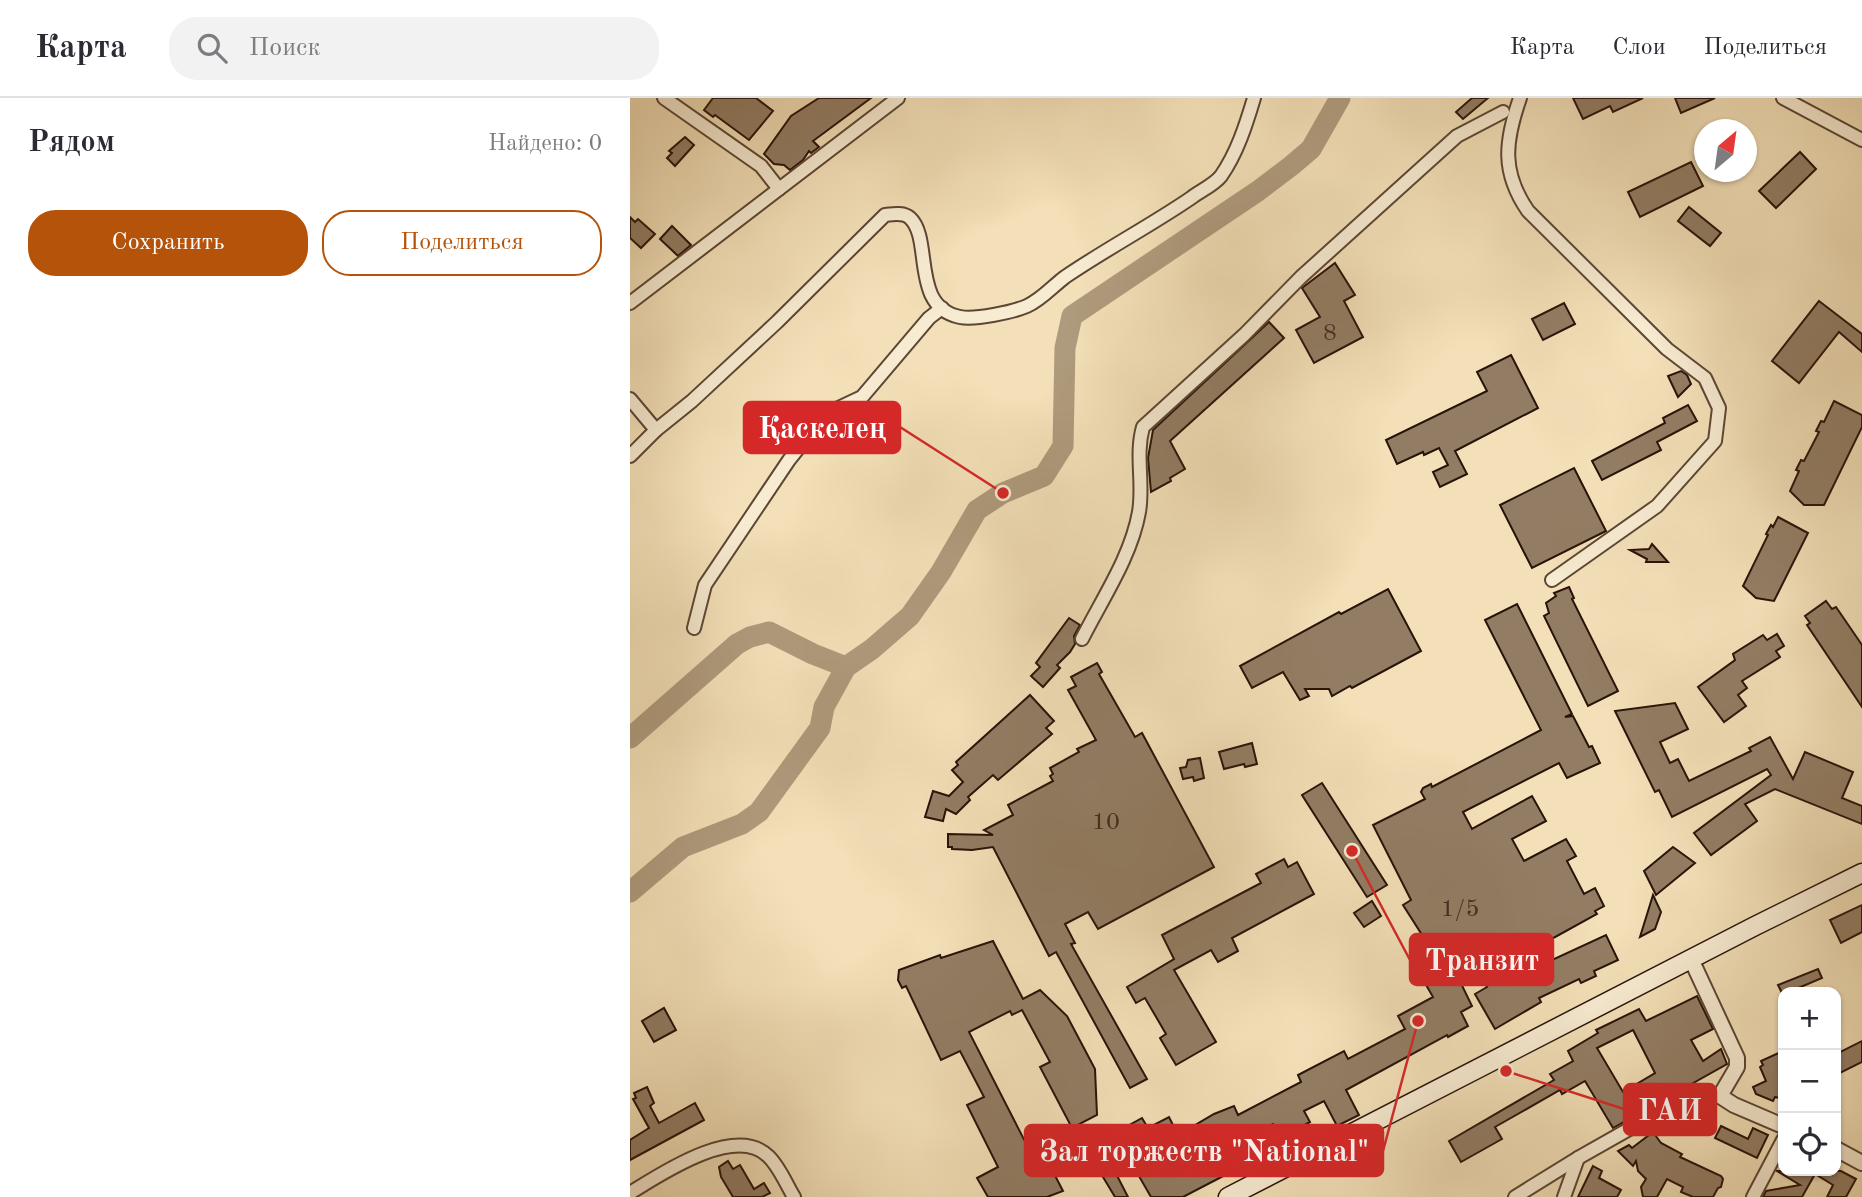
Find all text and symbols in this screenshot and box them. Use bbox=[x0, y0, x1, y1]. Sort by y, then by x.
search box bbox=[169, 17, 659, 80]
icon: search bbox=[193, 29, 231, 67]
text: Карта bbox=[35, 32, 127, 65]
text: Поиск bbox=[249, 35, 321, 61]
text: Карта bbox=[1510, 36, 1575, 60]
text: Слои bbox=[1613, 36, 1666, 60]
text: Поделиться bbox=[1704, 36, 1827, 60]
north arrow bbox=[1694, 119, 1757, 182]
text: Рядом bbox=[28, 128, 115, 158]
text: Найдено: 0 bbox=[488, 132, 602, 155]
button: Сохранить bbox=[28, 210, 308, 276]
button: Поделиться bbox=[322, 210, 602, 276]
house number: 8 bbox=[1323, 322, 1337, 346]
callout: Қаскелең bbox=[744, 402, 900, 453]
text: Қаскелең bbox=[758, 415, 886, 445]
house number: 10 bbox=[1092, 811, 1120, 835]
house number: 1/5 bbox=[1441, 898, 1479, 922]
callout: Транзит bbox=[1410, 934, 1553, 985]
text: Транзит bbox=[1425, 947, 1539, 977]
map controls bbox=[1778, 987, 1841, 1176]
button: + bbox=[1778, 987, 1841, 1050]
button: − bbox=[1778, 1050, 1841, 1113]
callout: ГАИ bbox=[1624, 1084, 1716, 1135]
text: ГАИ bbox=[1638, 1097, 1702, 1127]
button: locate bbox=[1778, 1113, 1841, 1176]
callout: Зал торжеств "National" bbox=[1025, 1125, 1383, 1176]
text: Зал торжеств "National" bbox=[1039, 1138, 1369, 1168]

